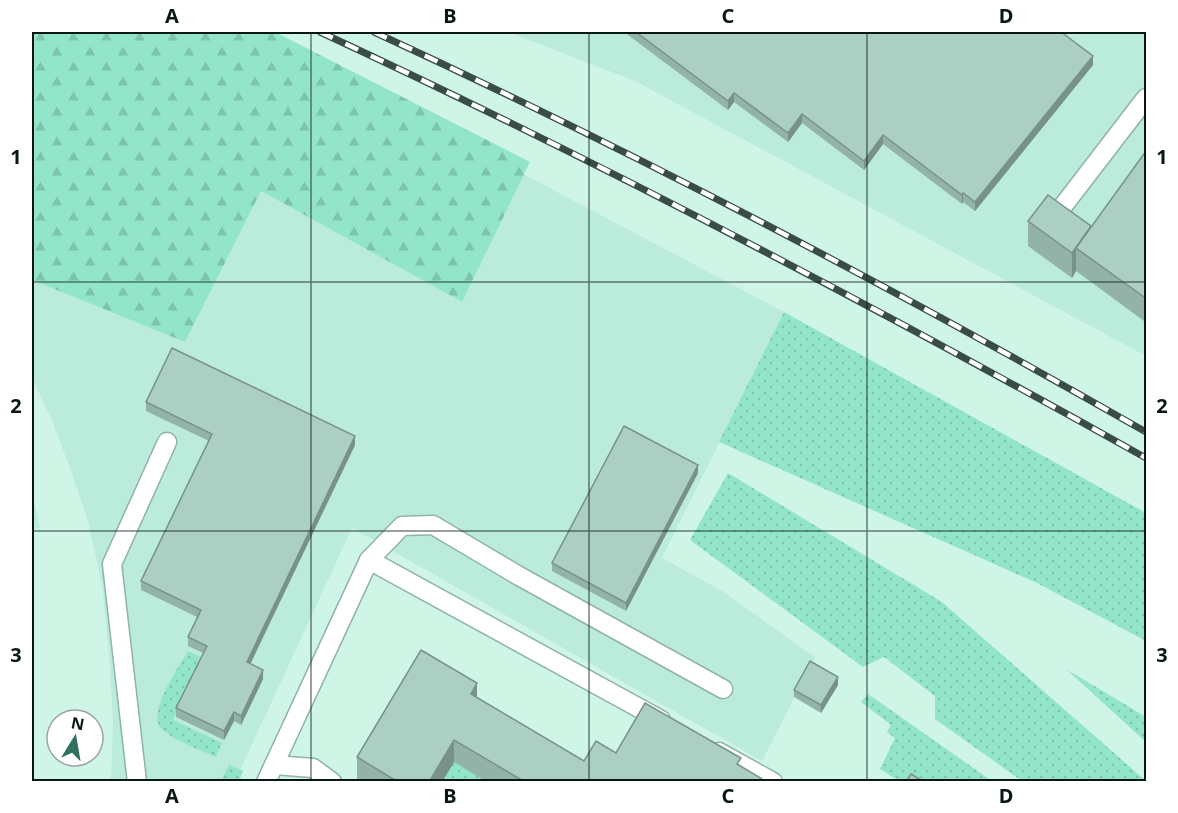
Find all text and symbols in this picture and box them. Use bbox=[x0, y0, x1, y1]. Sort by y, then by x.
text: A bbox=[165, 2, 179, 29]
text: B bbox=[443, 2, 457, 29]
text: C bbox=[722, 2, 735, 29]
text: D bbox=[999, 2, 1013, 29]
text: 1 bbox=[10, 143, 22, 170]
text: 1 bbox=[1156, 143, 1168, 170]
text: 2 bbox=[10, 392, 22, 419]
text: 2 bbox=[1156, 392, 1168, 419]
text: 3 bbox=[10, 641, 22, 668]
text: 3 bbox=[1156, 641, 1168, 668]
north arrow bbox=[45, 708, 105, 768]
text: N bbox=[69, 711, 86, 735]
text: A bbox=[165, 782, 179, 809]
text: B bbox=[443, 782, 457, 809]
text: C bbox=[722, 782, 735, 809]
text: D bbox=[999, 782, 1013, 809]

